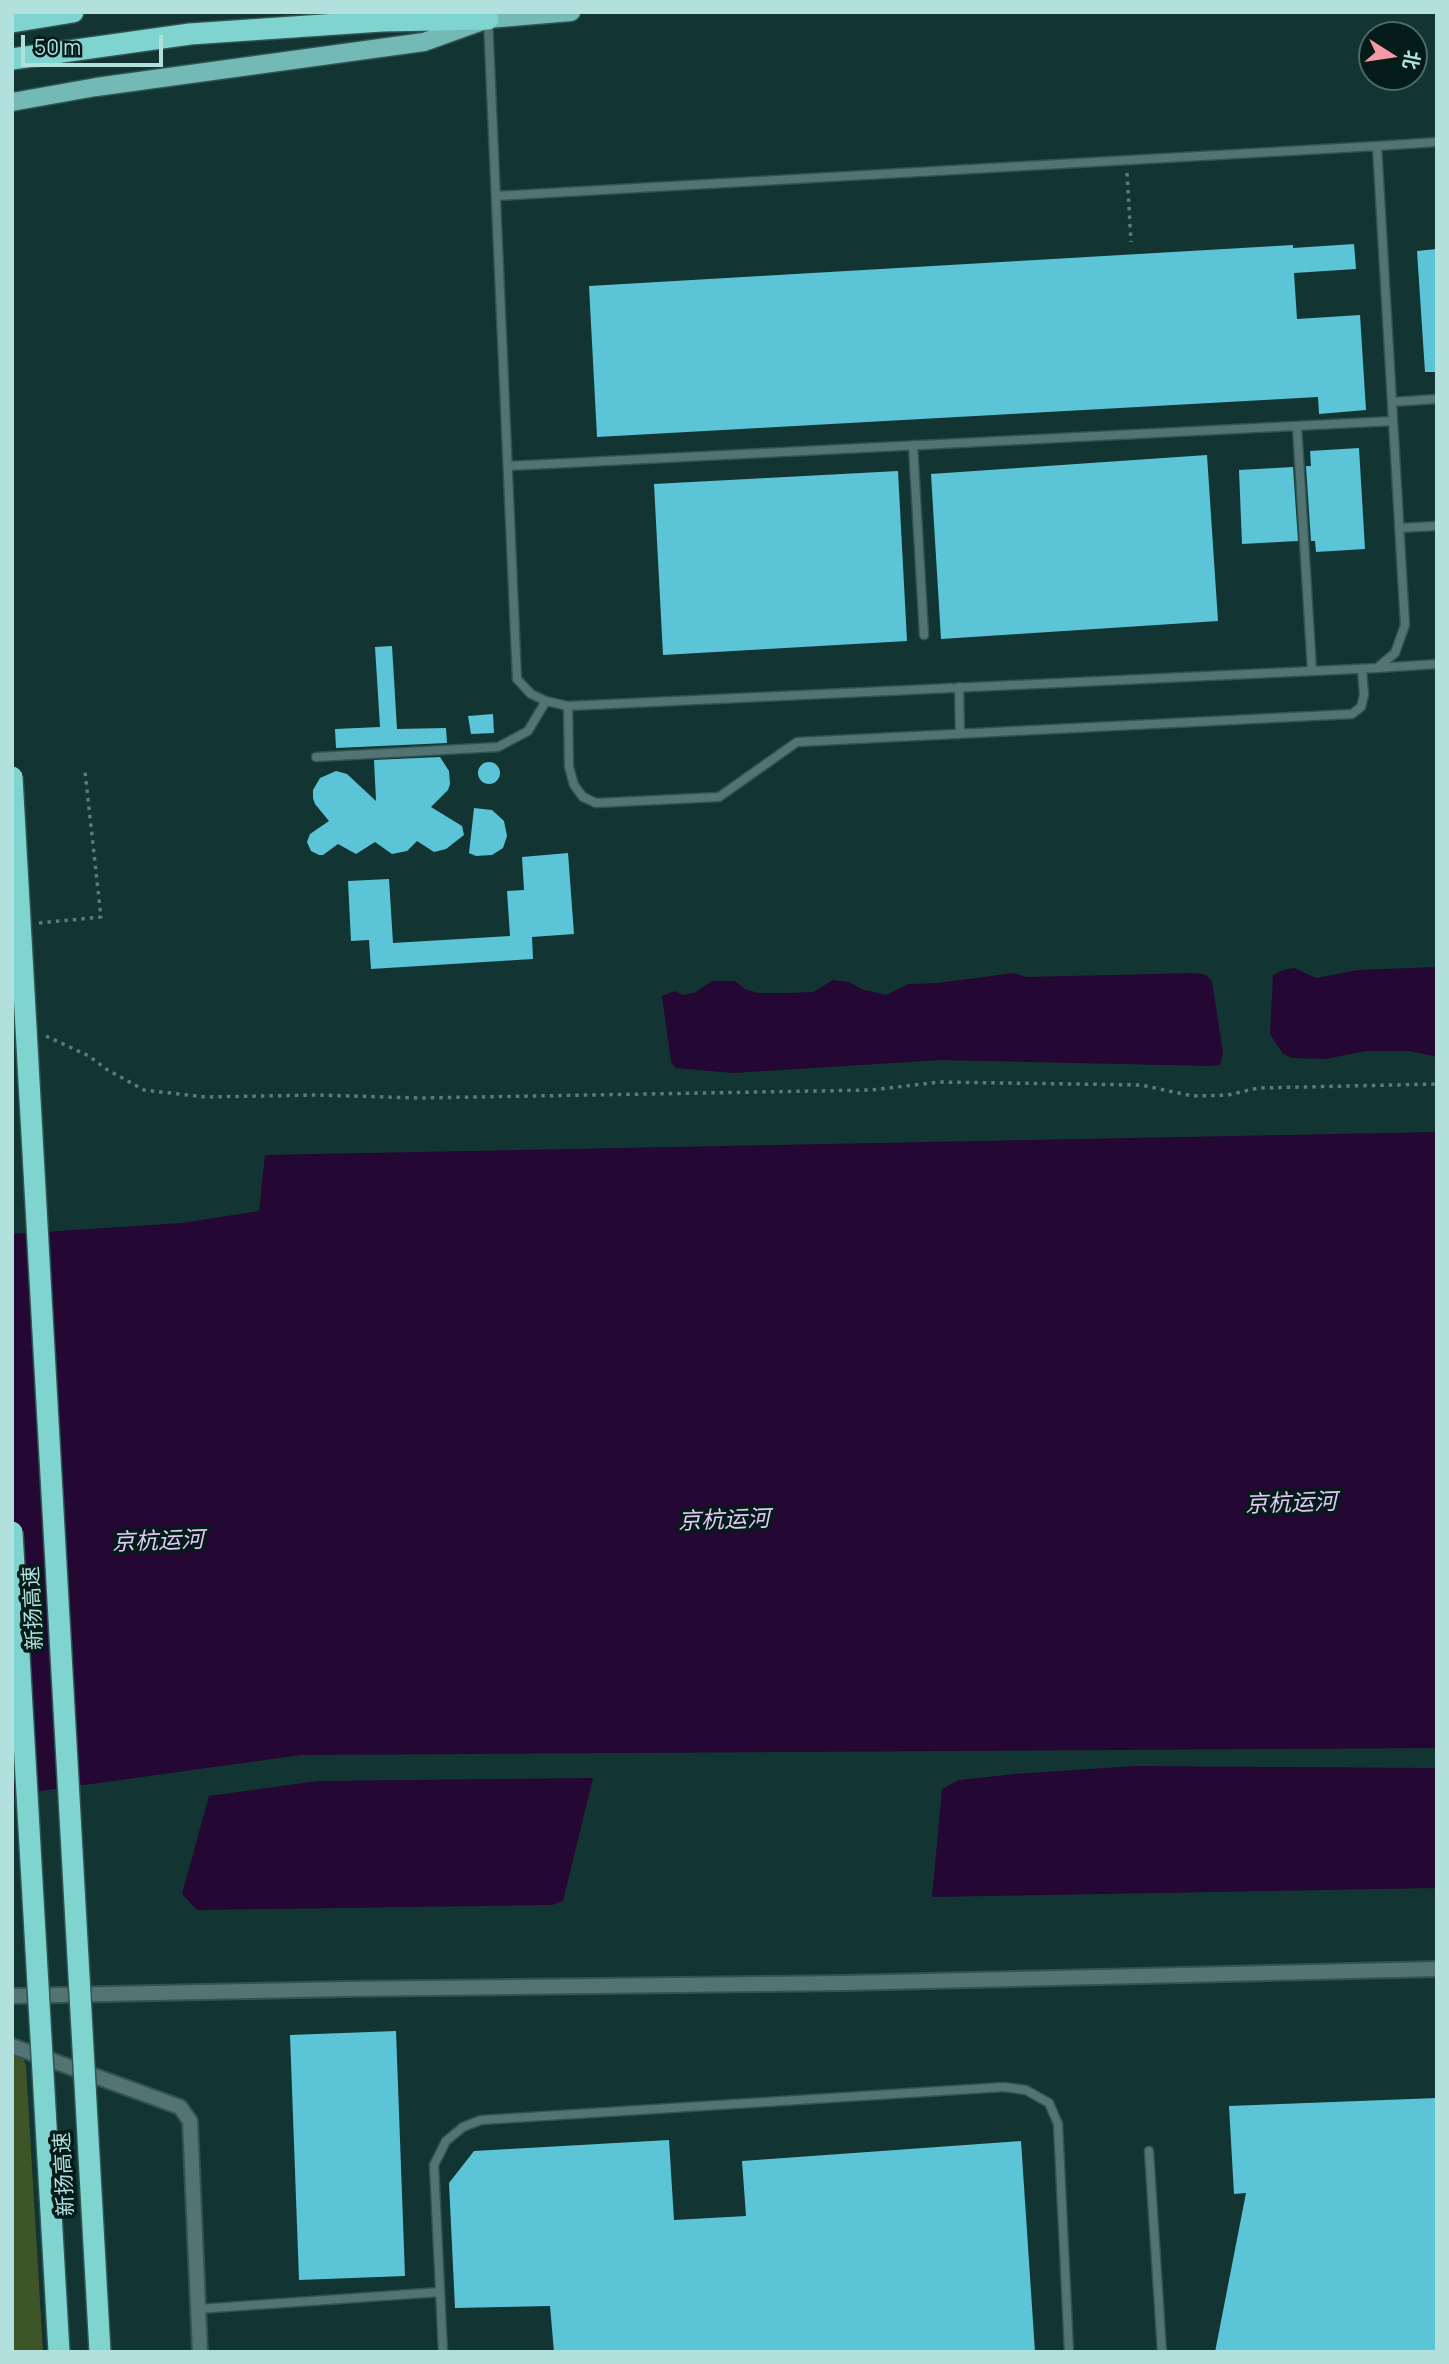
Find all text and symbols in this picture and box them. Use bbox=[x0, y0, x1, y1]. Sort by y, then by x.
scale bar bbox=[24, 21, 166, 65]
north arrow bbox=[1358, 21, 1428, 91]
text: 50 m bbox=[34, 33, 81, 61]
text: 北 bbox=[1397, 48, 1426, 72]
water label: 京杭运河 bbox=[1245, 1489, 1337, 1519]
water label: 京杭运河 bbox=[678, 1506, 770, 1536]
water label: 京杭运河 bbox=[112, 1527, 204, 1557]
street label: 新扬高速 bbox=[19, 1565, 49, 1651]
street label: 新扬高速 bbox=[50, 2131, 80, 2217]

